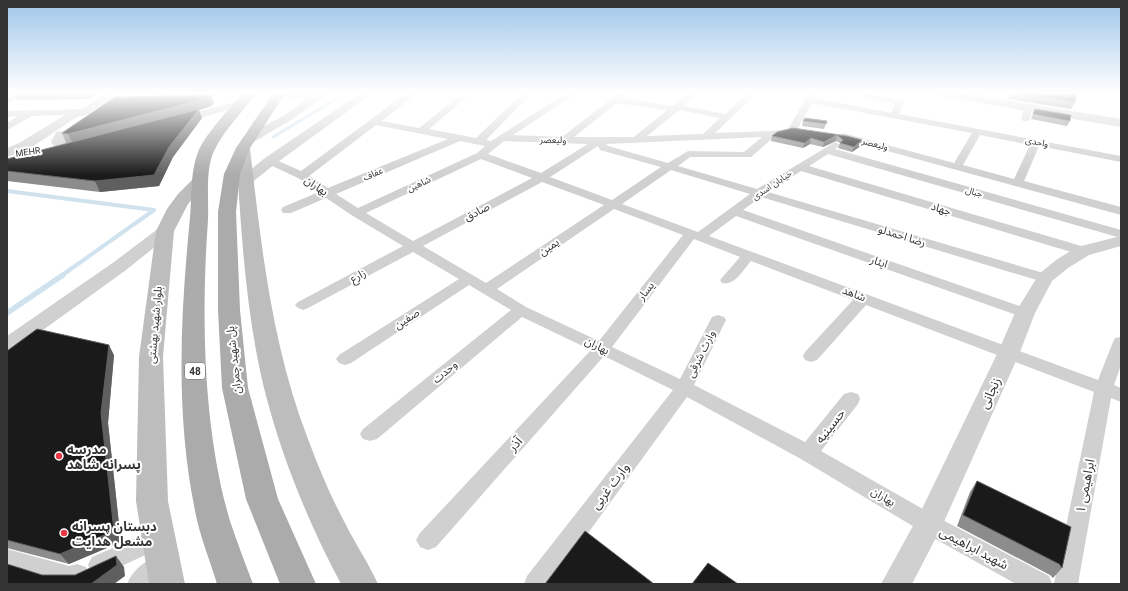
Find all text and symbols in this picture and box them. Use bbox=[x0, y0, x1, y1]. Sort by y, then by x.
street label: ولیعصر bbox=[539, 135, 566, 146]
street label: ولیعصر bbox=[860, 135, 889, 153]
street label: واحدی bbox=[1025, 135, 1049, 149]
street label: MEHR bbox=[15, 145, 41, 159]
street label: عفاف bbox=[362, 165, 385, 183]
street label: خیابان اسدی bbox=[750, 168, 794, 202]
street label: بهاران bbox=[302, 173, 330, 199]
street label: شاهین bbox=[406, 174, 432, 194]
street label: جبال bbox=[964, 185, 984, 200]
street label: صادق bbox=[462, 200, 492, 224]
street label: جهاد bbox=[929, 200, 953, 218]
street label: رضا احمدلو bbox=[877, 223, 927, 249]
street label: یمین bbox=[536, 236, 562, 259]
street label: ایثار bbox=[868, 253, 889, 271]
street label: زارع bbox=[348, 266, 369, 286]
street label: یسار bbox=[634, 279, 657, 304]
street label: شاهد bbox=[840, 284, 868, 305]
street label: بلوار شهید بهشتی bbox=[145, 286, 165, 364]
street label: صفین bbox=[392, 306, 422, 332]
street label: پل شهید چمران bbox=[224, 325, 245, 395]
street label: وارث شرقی bbox=[684, 328, 718, 380]
street label: بهاران bbox=[583, 335, 611, 358]
street label: وحدت bbox=[430, 358, 460, 386]
road number: 48 bbox=[185, 363, 205, 379]
street label: زنجانی bbox=[976, 375, 1005, 412]
street label: حسینیه bbox=[812, 406, 848, 446]
street label: آذر bbox=[504, 433, 526, 455]
place label: مدرسه پسرانه شاهد bbox=[67, 442, 141, 472]
marker: مدرسه پسرانه شاهد bbox=[54, 451, 64, 461]
street label: ابراهیمی ۱ bbox=[1072, 458, 1099, 514]
street label: وارث غربی bbox=[588, 460, 633, 513]
street label: بهاران bbox=[869, 485, 897, 509]
place label: دبستان پسرانه مشعل هدایت bbox=[72, 519, 157, 549]
street label: شهید ابراهیمی bbox=[937, 524, 1011, 573]
marker: دبستان پسرانه مشعل هدایت bbox=[59, 528, 69, 538]

